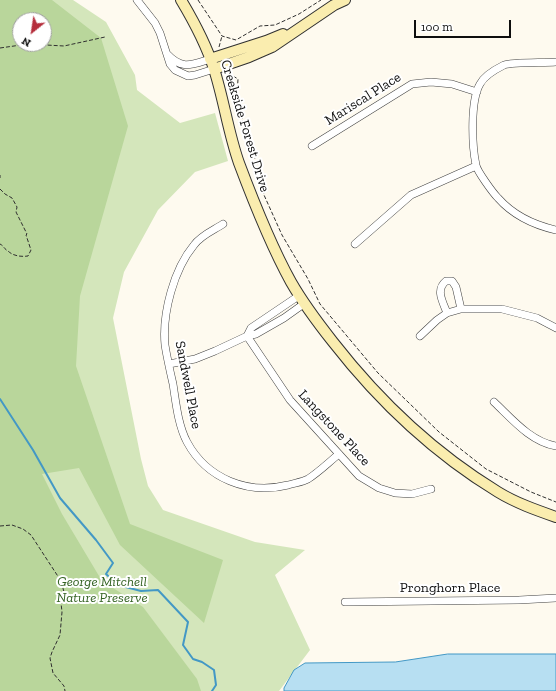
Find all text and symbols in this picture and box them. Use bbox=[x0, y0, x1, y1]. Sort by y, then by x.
north arrow bbox=[12, 12, 52, 52]
scale bar bbox=[416, 12, 513, 38]
text: 100 m bbox=[421, 20, 453, 34]
text: N bbox=[19, 34, 33, 50]
street label: Creekside Forest Drive bbox=[217, 58, 273, 194]
street label: Mariscal Place bbox=[322, 69, 404, 129]
street label: Sandwell Place bbox=[171, 340, 205, 430]
street label: Langstone Place bbox=[294, 386, 374, 470]
park label: George Mitchell Nature Preserve bbox=[56, 574, 148, 606]
street label: Pronghorn Place bbox=[400, 580, 500, 596]

